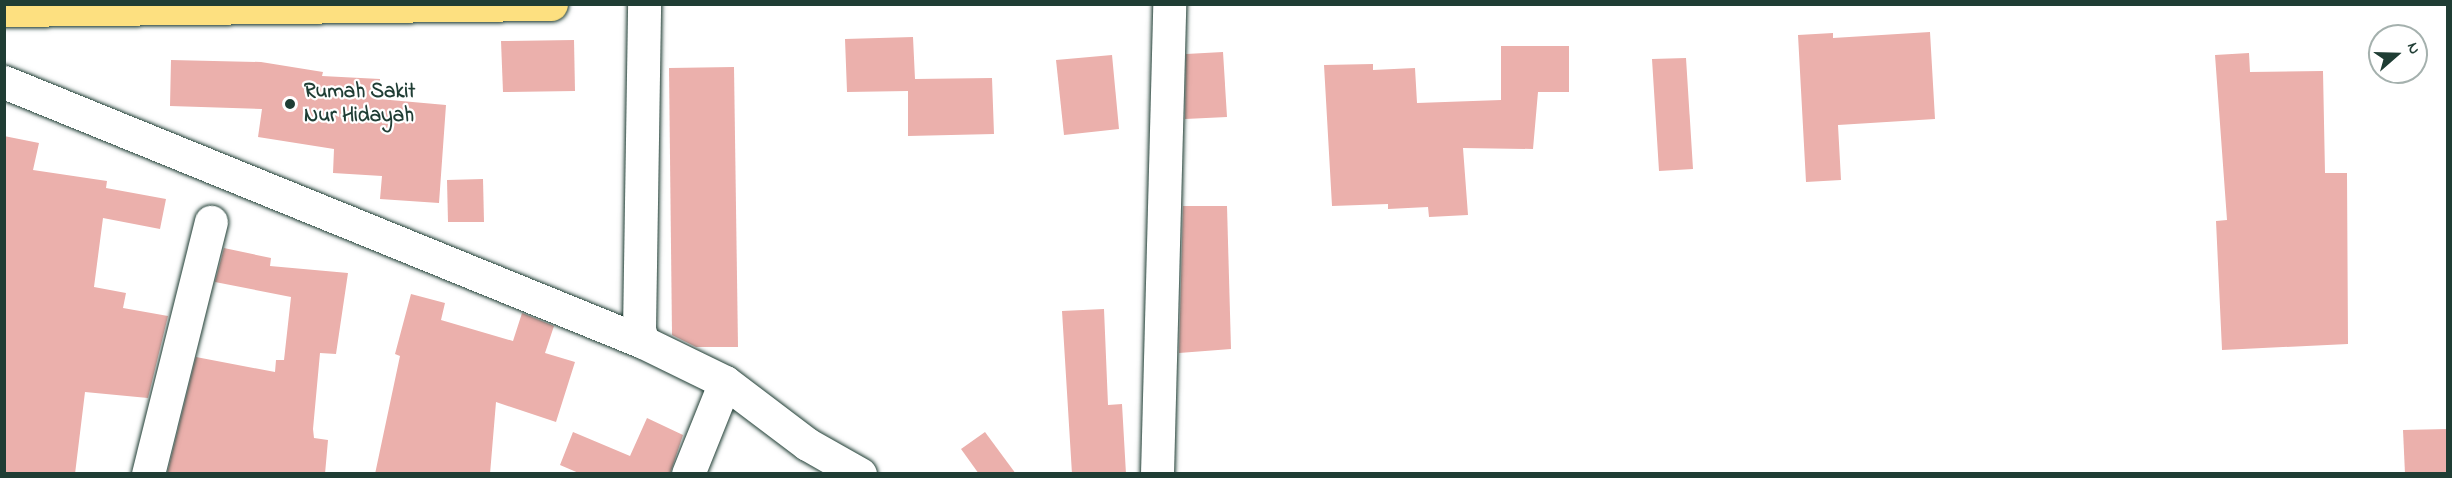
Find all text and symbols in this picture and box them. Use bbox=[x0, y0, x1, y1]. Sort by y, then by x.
north arrow bbox=[2368, 24, 2428, 84]
text: N bbox=[2400, 39, 2426, 58]
place label: Rumah Sakit Nur Hidayah bbox=[304, 79, 415, 129]
marker: Rumah Sakit Nur Hidayah bbox=[281, 95, 299, 113]

